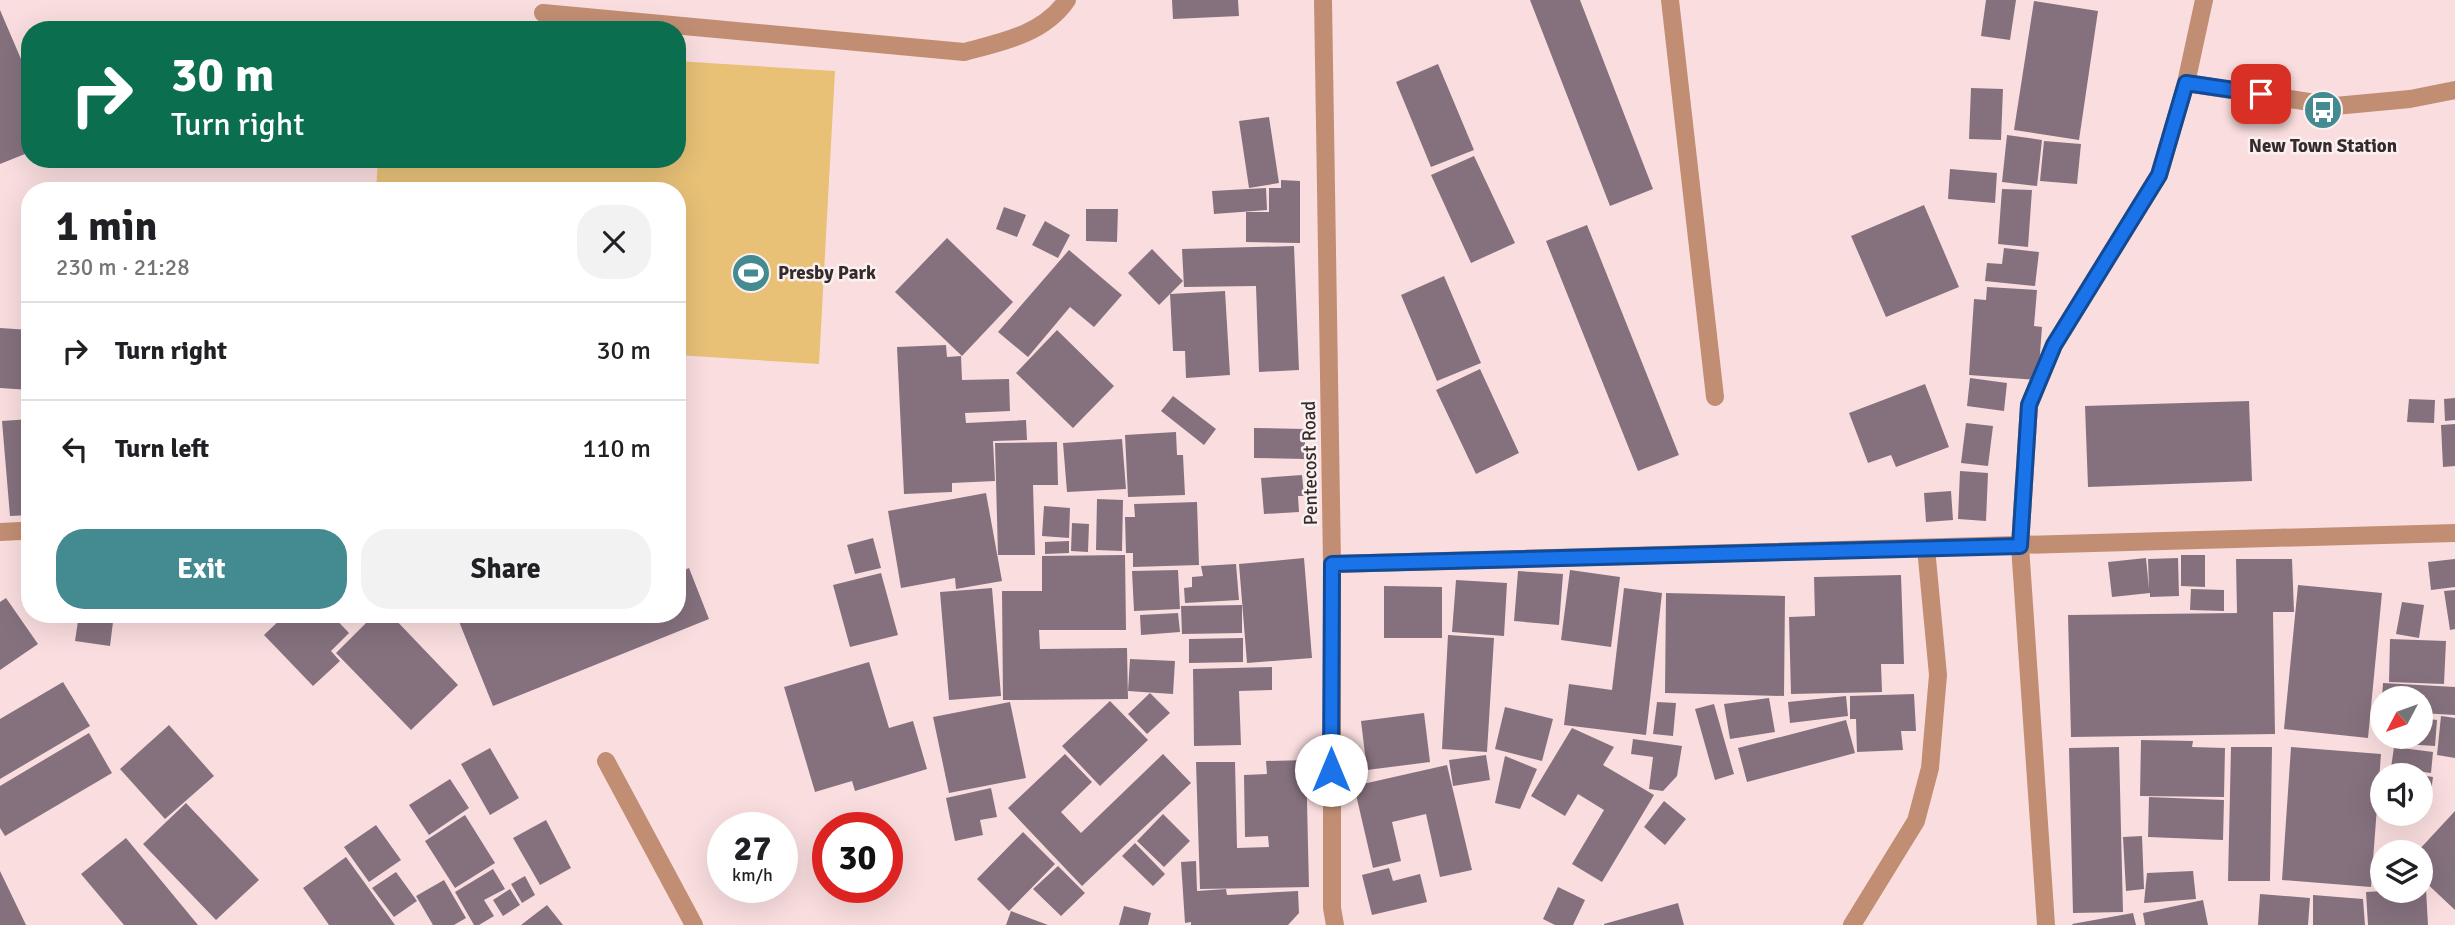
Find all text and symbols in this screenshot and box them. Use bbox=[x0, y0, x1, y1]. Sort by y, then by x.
text: 30 m bbox=[171, 45, 274, 105]
icon: right bbox=[56, 49, 147, 140]
pin bbox=[2231, 64, 2291, 124]
icon: arrive bbox=[2242, 75, 2280, 113]
bus stop icon: New Town Station bbox=[2302, 89, 2344, 131]
text: Turn right bbox=[171, 105, 304, 144]
place label: New Town Station bbox=[2249, 134, 2397, 158]
text: 1 min bbox=[56, 201, 157, 252]
button: close bbox=[577, 205, 651, 279]
sports icon: Presby Park bbox=[730, 252, 772, 294]
text: 230 m · 21:28 bbox=[56, 253, 190, 282]
place label: Presby Park bbox=[778, 261, 876, 285]
icon: right bbox=[56, 332, 94, 370]
text: Turn right bbox=[115, 335, 227, 367]
text: 30 m bbox=[596, 335, 651, 367]
street label: Pentecost Road bbox=[1297, 400, 1323, 526]
icon: left bbox=[56, 430, 94, 468]
text: Turn left bbox=[115, 433, 209, 465]
text: 110 m bbox=[582, 433, 651, 465]
button: Exit bbox=[56, 529, 347, 609]
button: Share bbox=[361, 529, 651, 609]
north arrow bbox=[2370, 686, 2432, 749]
map controls bbox=[2370, 686, 2433, 903]
position arrow bbox=[1294, 733, 1368, 807]
button: sound bbox=[2370, 763, 2433, 826]
speed limit sign: 30 bbox=[812, 812, 903, 903]
text: 27 bbox=[734, 827, 771, 870]
button: layers bbox=[2370, 840, 2433, 903]
text: km/h bbox=[732, 864, 773, 886]

